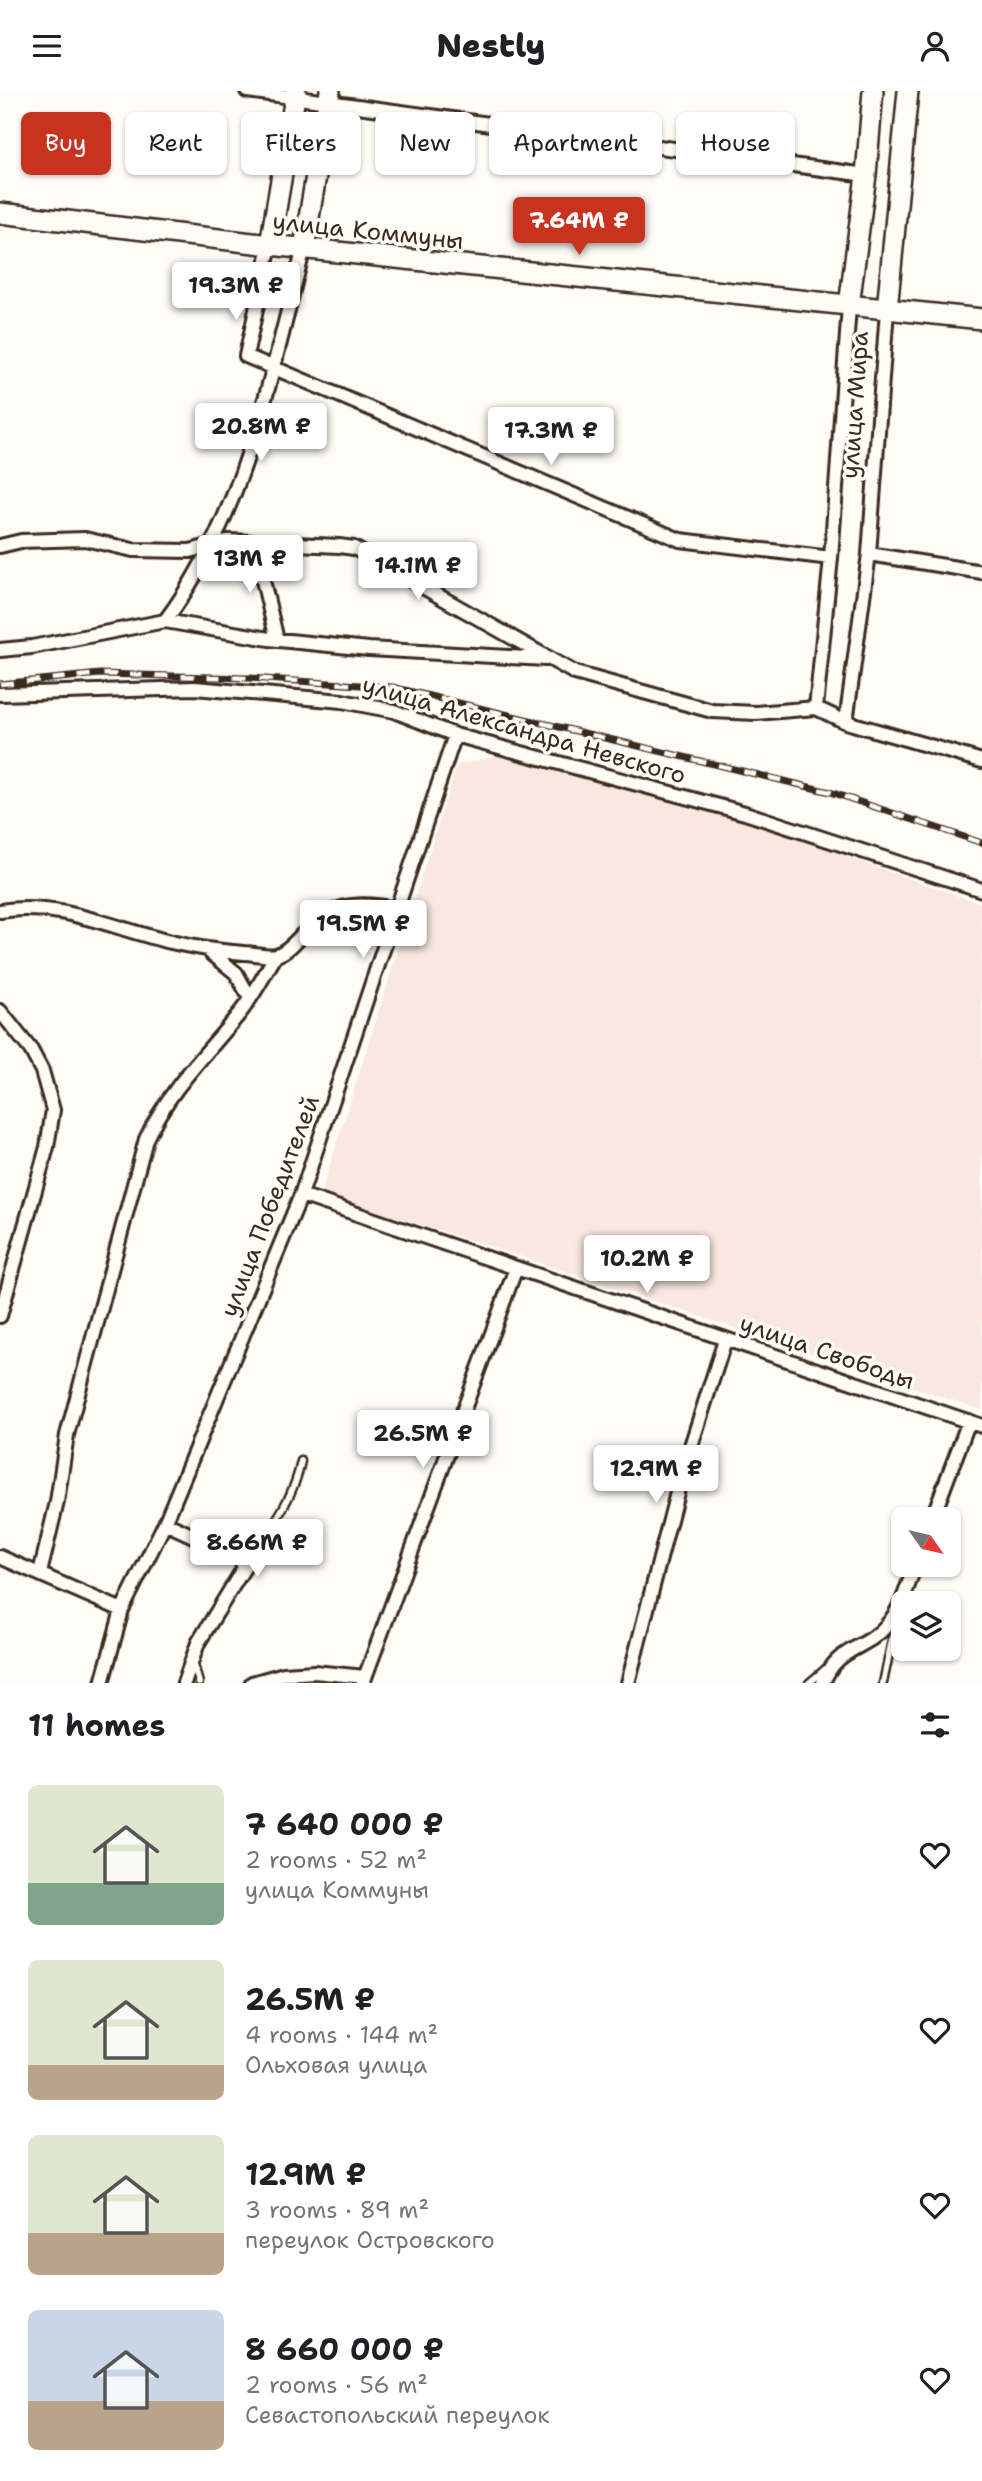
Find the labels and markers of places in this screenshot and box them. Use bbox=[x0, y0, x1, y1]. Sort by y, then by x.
pin: 7.64M ₽ bbox=[514, 197, 644, 257]
pin: 19.3M ₽ bbox=[171, 263, 301, 322]
pin: 20.8M ₽ bbox=[196, 403, 326, 463]
pin: 17.3M ₽ bbox=[486, 407, 616, 467]
pin: 13M ₽ bbox=[201, 535, 299, 595]
pin: 14.1M ₽ bbox=[353, 543, 483, 602]
pin: 19.5M ₽ bbox=[298, 901, 428, 960]
pin: 10.2M ₽ bbox=[582, 1235, 712, 1295]
pin: 26.5M ₽ bbox=[358, 1411, 488, 1470]
pin: 12.9M ₽ bbox=[591, 1445, 721, 1505]
pin: 8.66M ₽ bbox=[192, 1519, 322, 1579]

